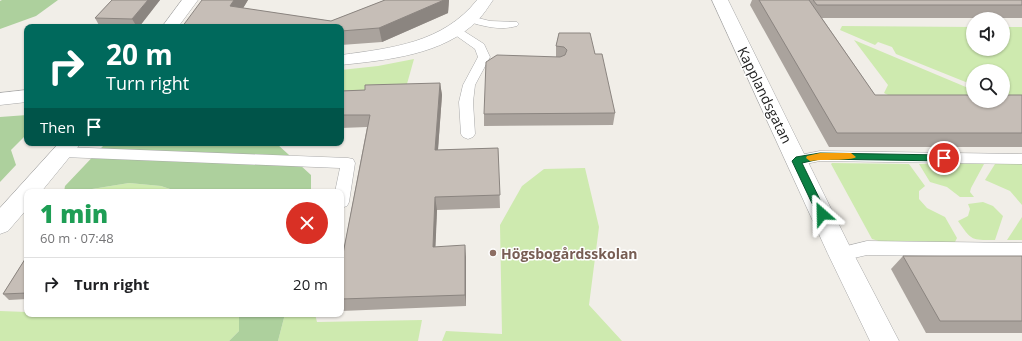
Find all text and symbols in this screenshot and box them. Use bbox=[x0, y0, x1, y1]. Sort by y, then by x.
map controls bbox=[966, 12, 1010, 108]
button: sound bbox=[966, 12, 1010, 56]
text: 20 m bbox=[106, 35, 173, 73]
icon: right bbox=[40, 40, 92, 92]
street label: Kapplandsgatan bbox=[733, 43, 797, 147]
button: search bbox=[966, 64, 1010, 108]
text: Turn right bbox=[106, 71, 189, 95]
icon: arrive bbox=[83, 116, 105, 138]
text: Then bbox=[40, 117, 75, 137]
pin bbox=[927, 141, 961, 175]
icon: arrive bbox=[933, 147, 955, 169]
position arrow bbox=[801, 193, 843, 235]
text: 1 min bbox=[40, 197, 108, 230]
button: close bbox=[286, 202, 328, 244]
text: 60 m · 07:48 bbox=[40, 229, 114, 247]
place label: Högsbogårdsskolan bbox=[501, 244, 638, 263]
marker: Högsbogårdsskolan bbox=[488, 248, 498, 258]
icon: right bbox=[40, 273, 62, 295]
text: Turn right bbox=[74, 274, 149, 294]
text: 20 m bbox=[293, 274, 328, 294]

